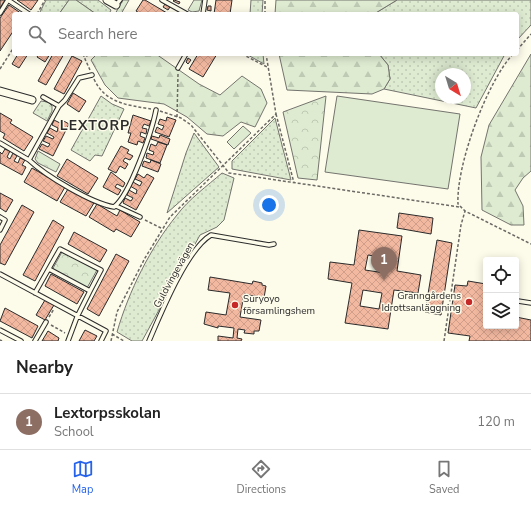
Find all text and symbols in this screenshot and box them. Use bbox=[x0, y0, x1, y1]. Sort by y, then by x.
search box bbox=[12, 12, 519, 56]
icon: search bbox=[26, 23, 48, 45]
text: Search here bbox=[58, 24, 138, 44]
north arrow bbox=[435, 68, 471, 104]
district label: LEXTORP bbox=[60, 116, 130, 135]
your location bbox=[259, 195, 279, 215]
street label: Guldvingevägen bbox=[150, 240, 198, 310]
pin: 1 bbox=[371, 247, 397, 280]
map controls bbox=[483, 257, 519, 329]
button: locate bbox=[483, 257, 519, 293]
place label: Granngårdens Idrottsanläggning bbox=[381, 289, 461, 315]
place label: Suryoyo församlingshem bbox=[243, 292, 315, 318]
button: layers bbox=[483, 293, 519, 329]
marker: Granngårdens Idrottsanläggning bbox=[464, 297, 474, 307]
marker: Suryoyo församlingshem bbox=[230, 300, 240, 310]
text: Nearby bbox=[16, 356, 73, 379]
text: Lextorpsskolan bbox=[54, 403, 161, 423]
text: 1 bbox=[25, 413, 33, 431]
text: 120 m bbox=[477, 413, 515, 431]
text: School bbox=[54, 423, 94, 441]
tab: Map bbox=[72, 458, 94, 497]
tab: Directions bbox=[237, 458, 286, 497]
tab: Saved bbox=[429, 458, 459, 497]

